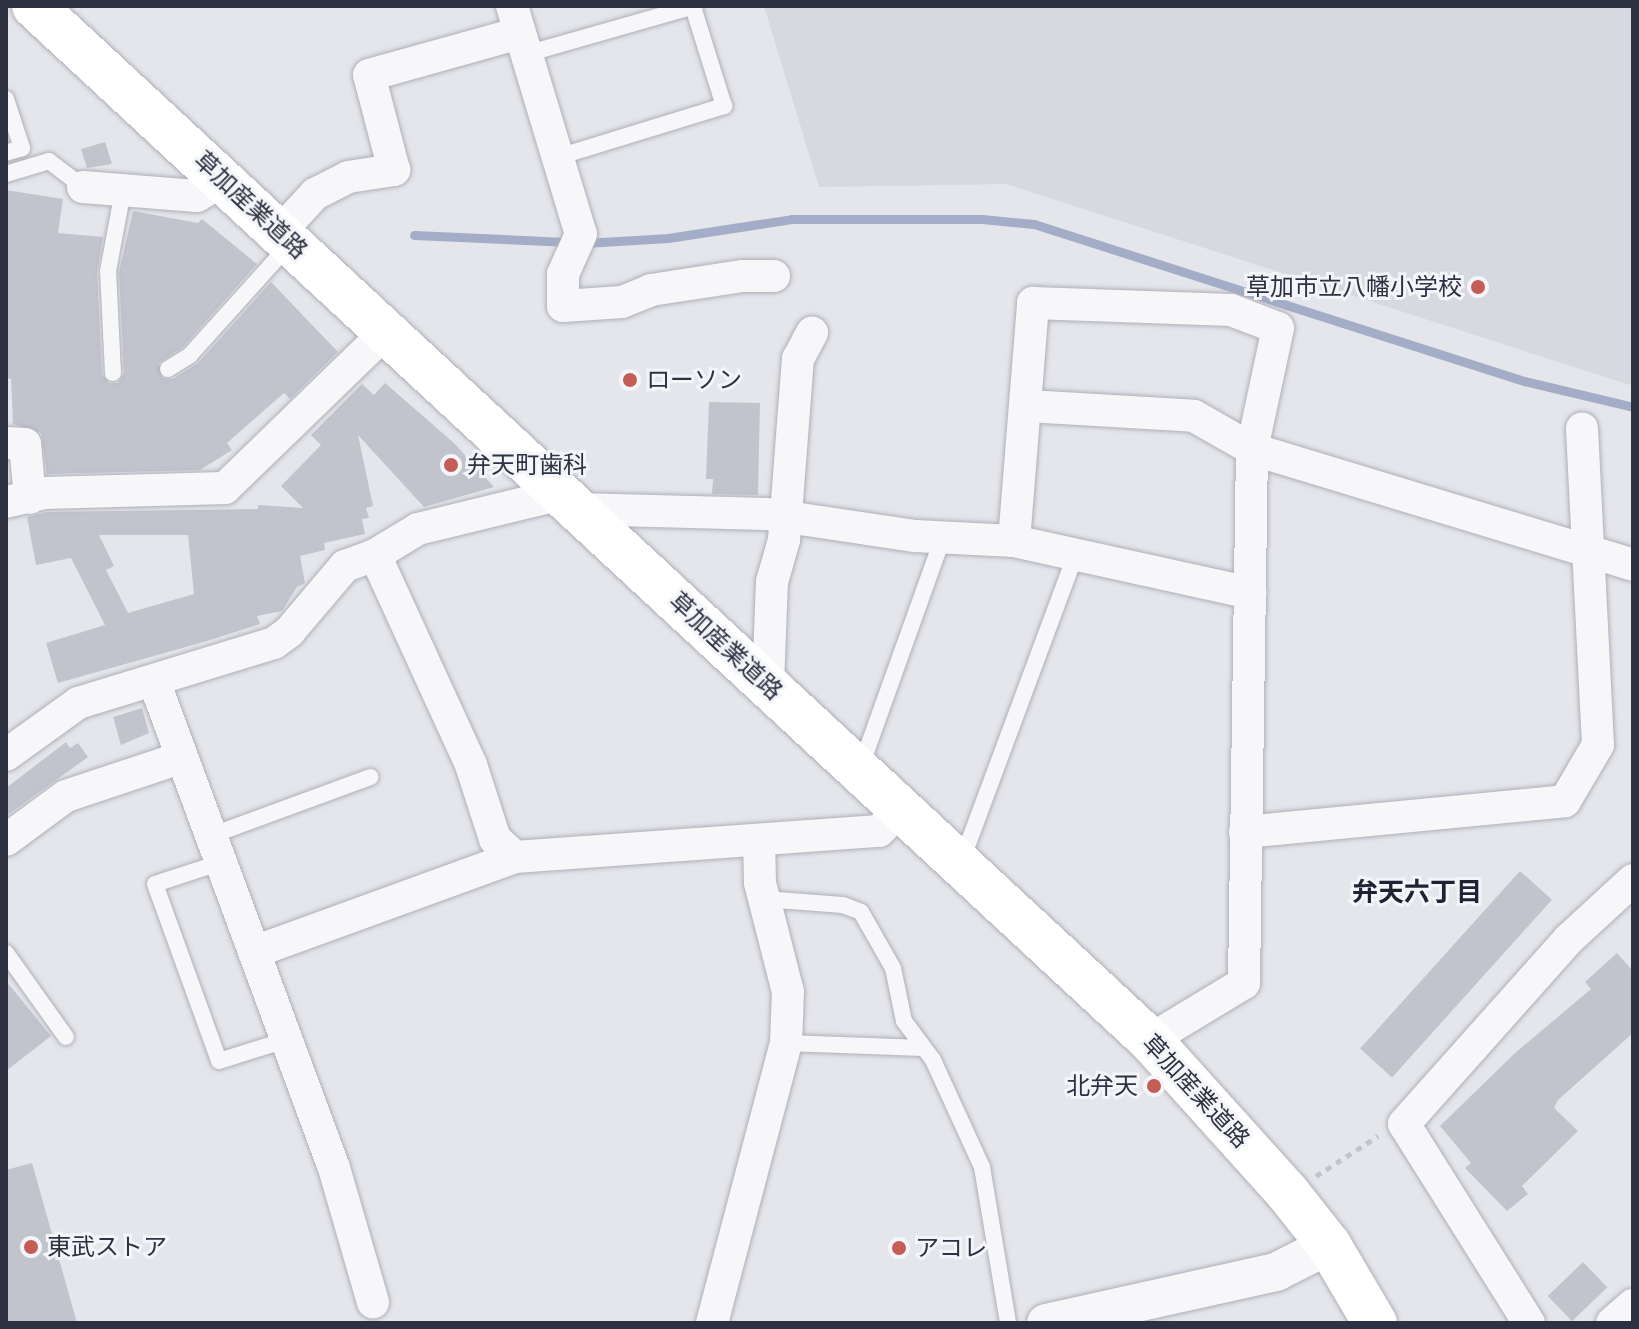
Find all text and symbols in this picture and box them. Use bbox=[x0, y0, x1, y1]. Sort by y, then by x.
street label: 草加産業道路 bbox=[189, 145, 313, 265]
place label: 草加市立八幡小学校 bbox=[1246, 273, 1462, 301]
marker: 草加市立八幡小学校 bbox=[1469, 278, 1487, 296]
place label: ローソン bbox=[646, 366, 742, 394]
marker: ローソン bbox=[621, 371, 639, 389]
place label: 弁天町歯科 bbox=[467, 451, 587, 479]
marker: 弁天町歯科 bbox=[442, 456, 460, 474]
street label: 草加産業道路 bbox=[664, 586, 788, 706]
district label: 弁天六丁目 bbox=[1352, 877, 1482, 909]
street label: 草加産業道路 bbox=[1136, 1029, 1256, 1153]
place label: 北弁天 bbox=[1066, 1072, 1138, 1100]
marker: 北弁天 bbox=[1145, 1077, 1163, 1095]
place label: 東武ストア bbox=[47, 1233, 167, 1261]
place label: アコレ bbox=[915, 1234, 987, 1262]
marker: 東武ストア bbox=[22, 1238, 40, 1256]
marker: アコレ bbox=[890, 1239, 908, 1257]

